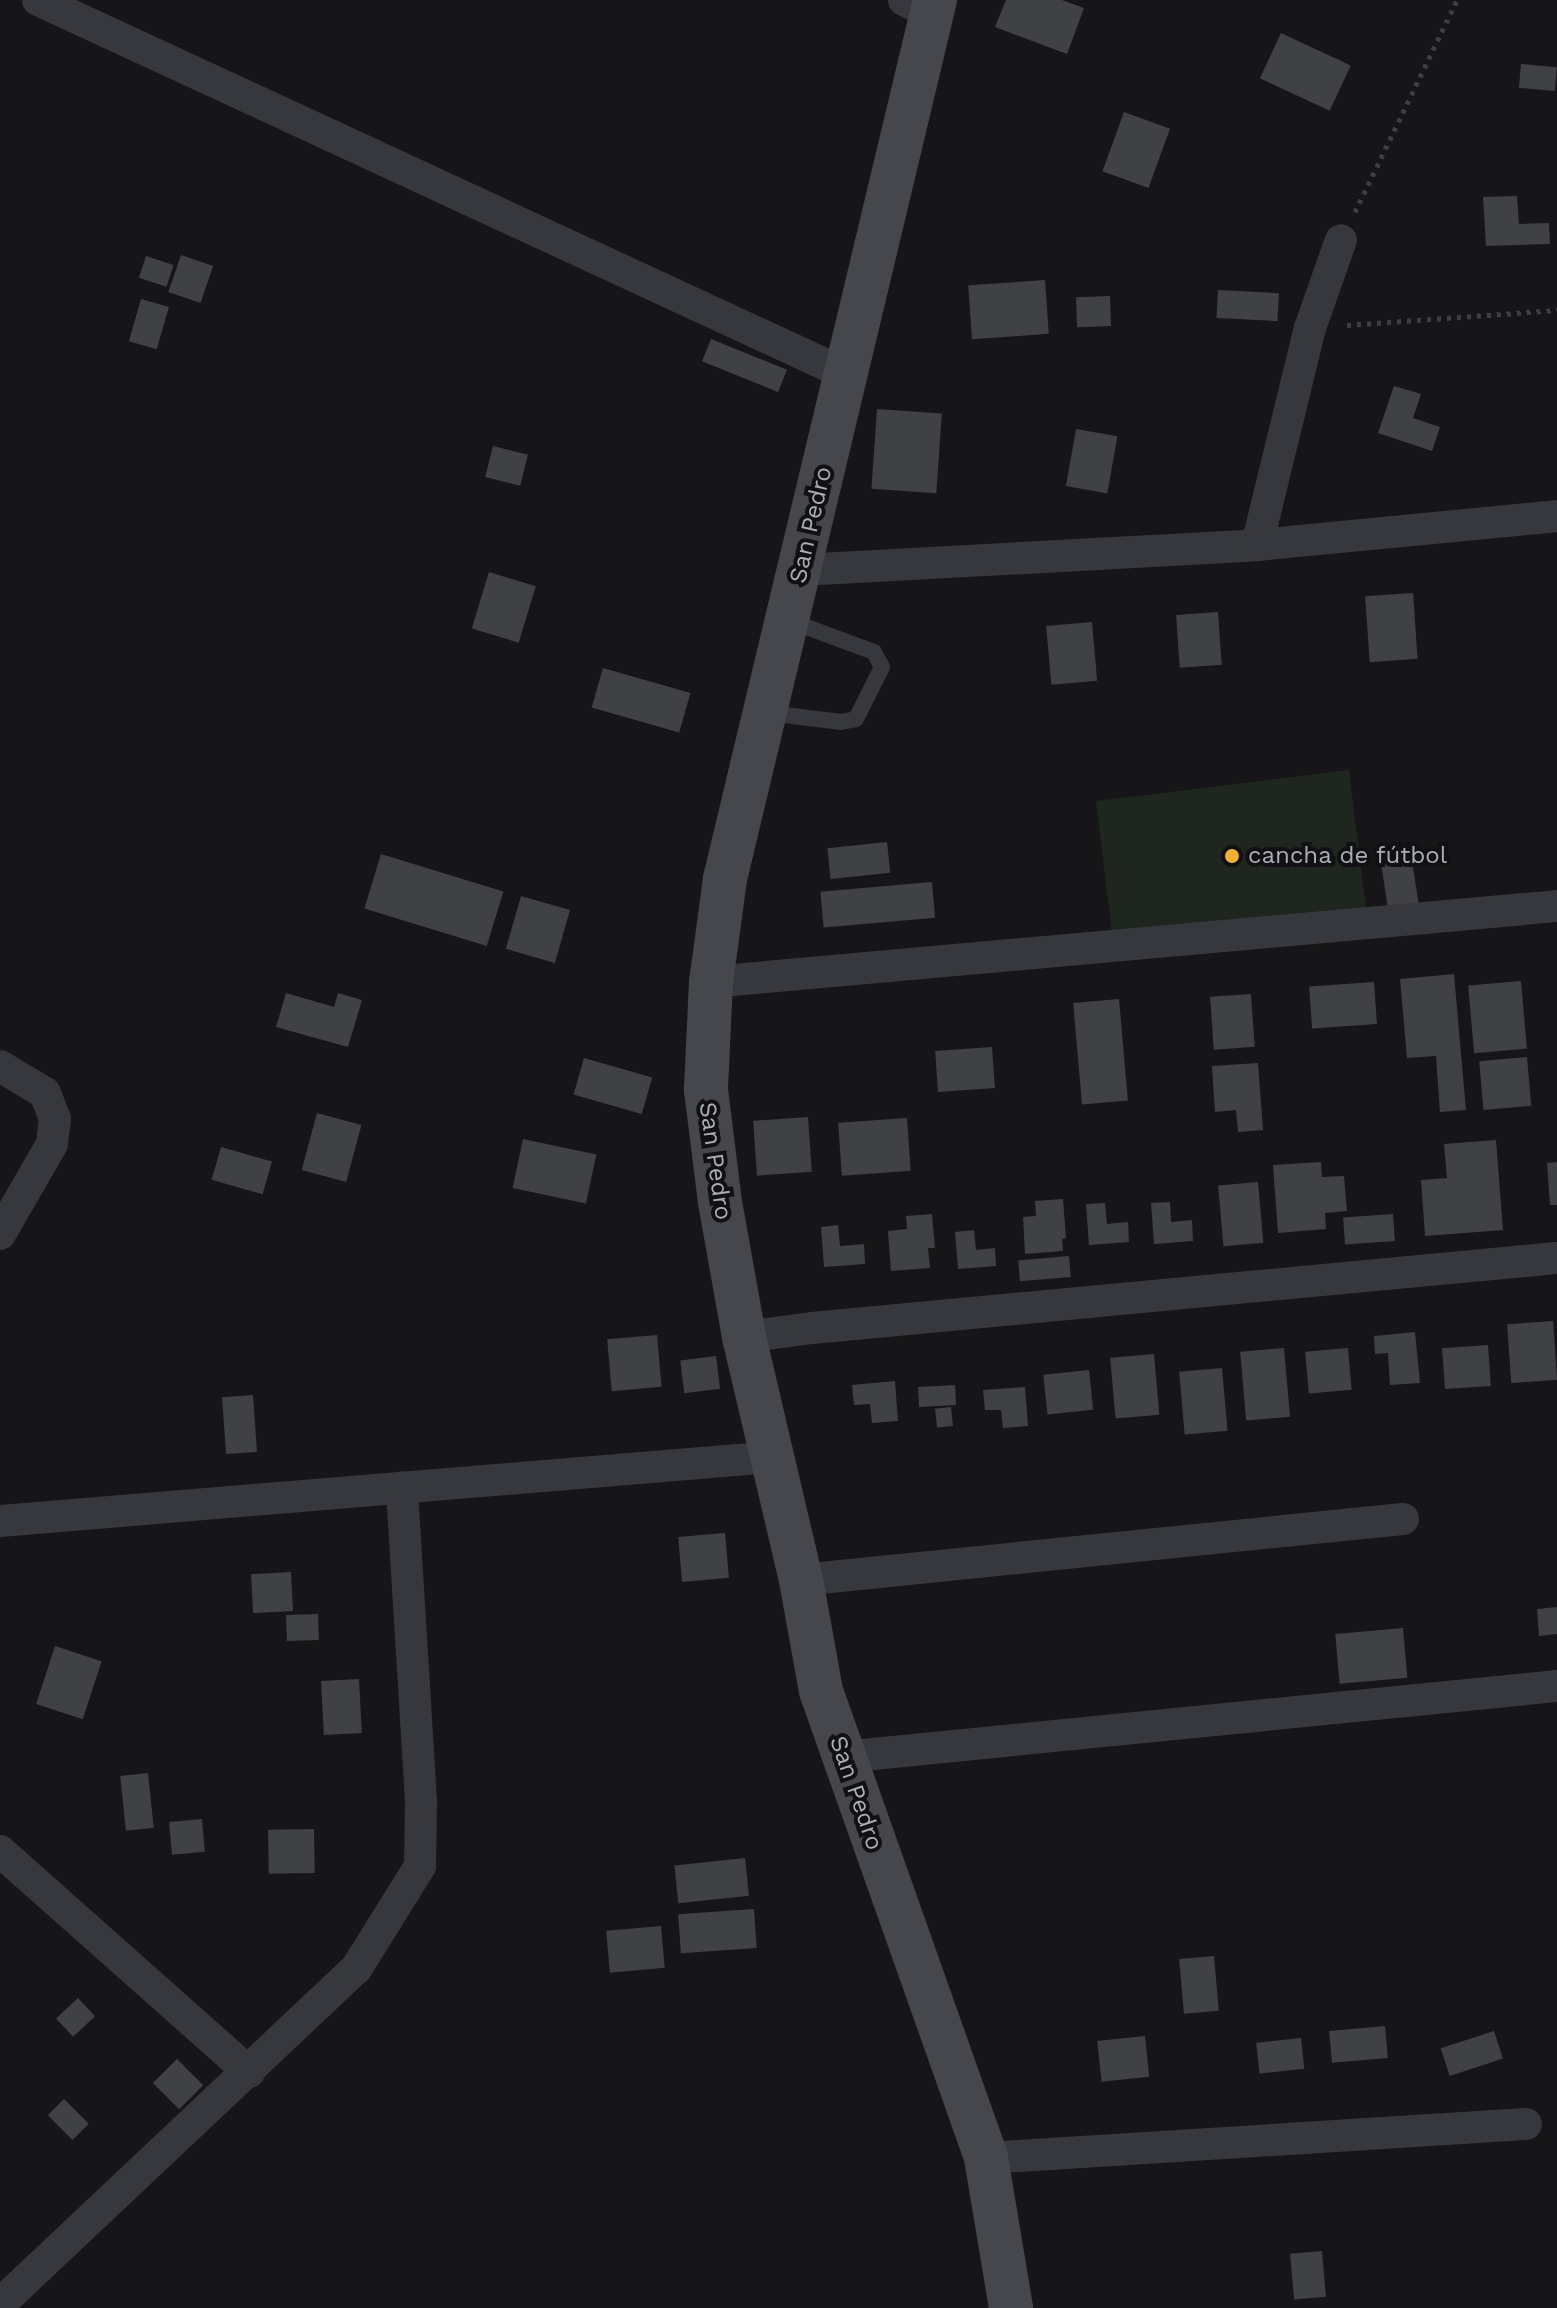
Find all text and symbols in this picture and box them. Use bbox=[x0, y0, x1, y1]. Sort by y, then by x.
street label: San Pedro bbox=[784, 464, 838, 586]
place label: cancha de fútbol bbox=[1248, 842, 1448, 870]
marker: cancha de fútbol bbox=[1223, 847, 1241, 865]
street label: San Pedro bbox=[692, 1100, 738, 1222]
street label: San Pedro bbox=[823, 1732, 889, 1854]

